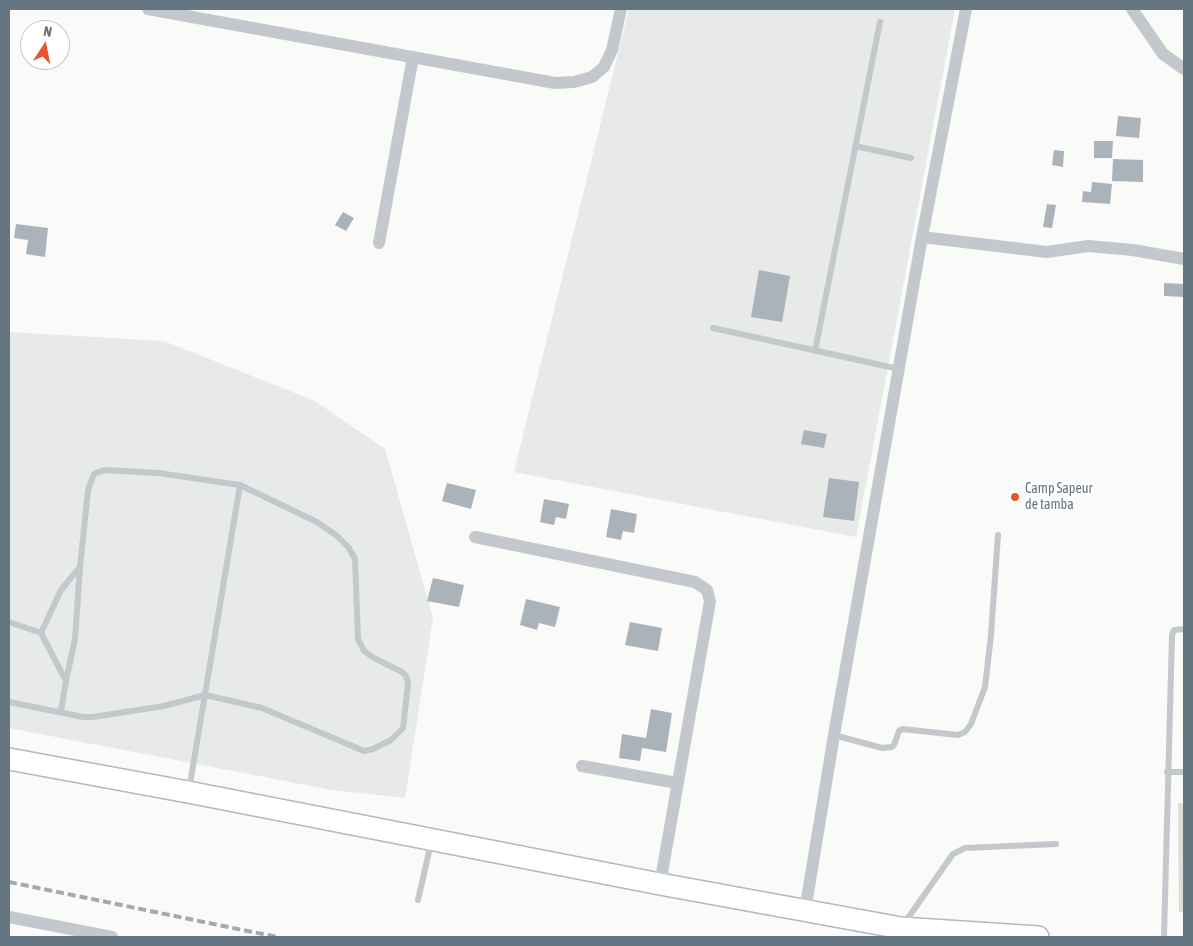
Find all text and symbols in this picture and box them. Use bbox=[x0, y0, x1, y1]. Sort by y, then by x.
north arrow bbox=[20, 20, 70, 70]
text: N bbox=[42, 23, 53, 40]
place label: Camp Sapeur de tamba bbox=[1025, 481, 1093, 514]
marker: Camp Sapeur de tamba bbox=[1009, 491, 1021, 503]

